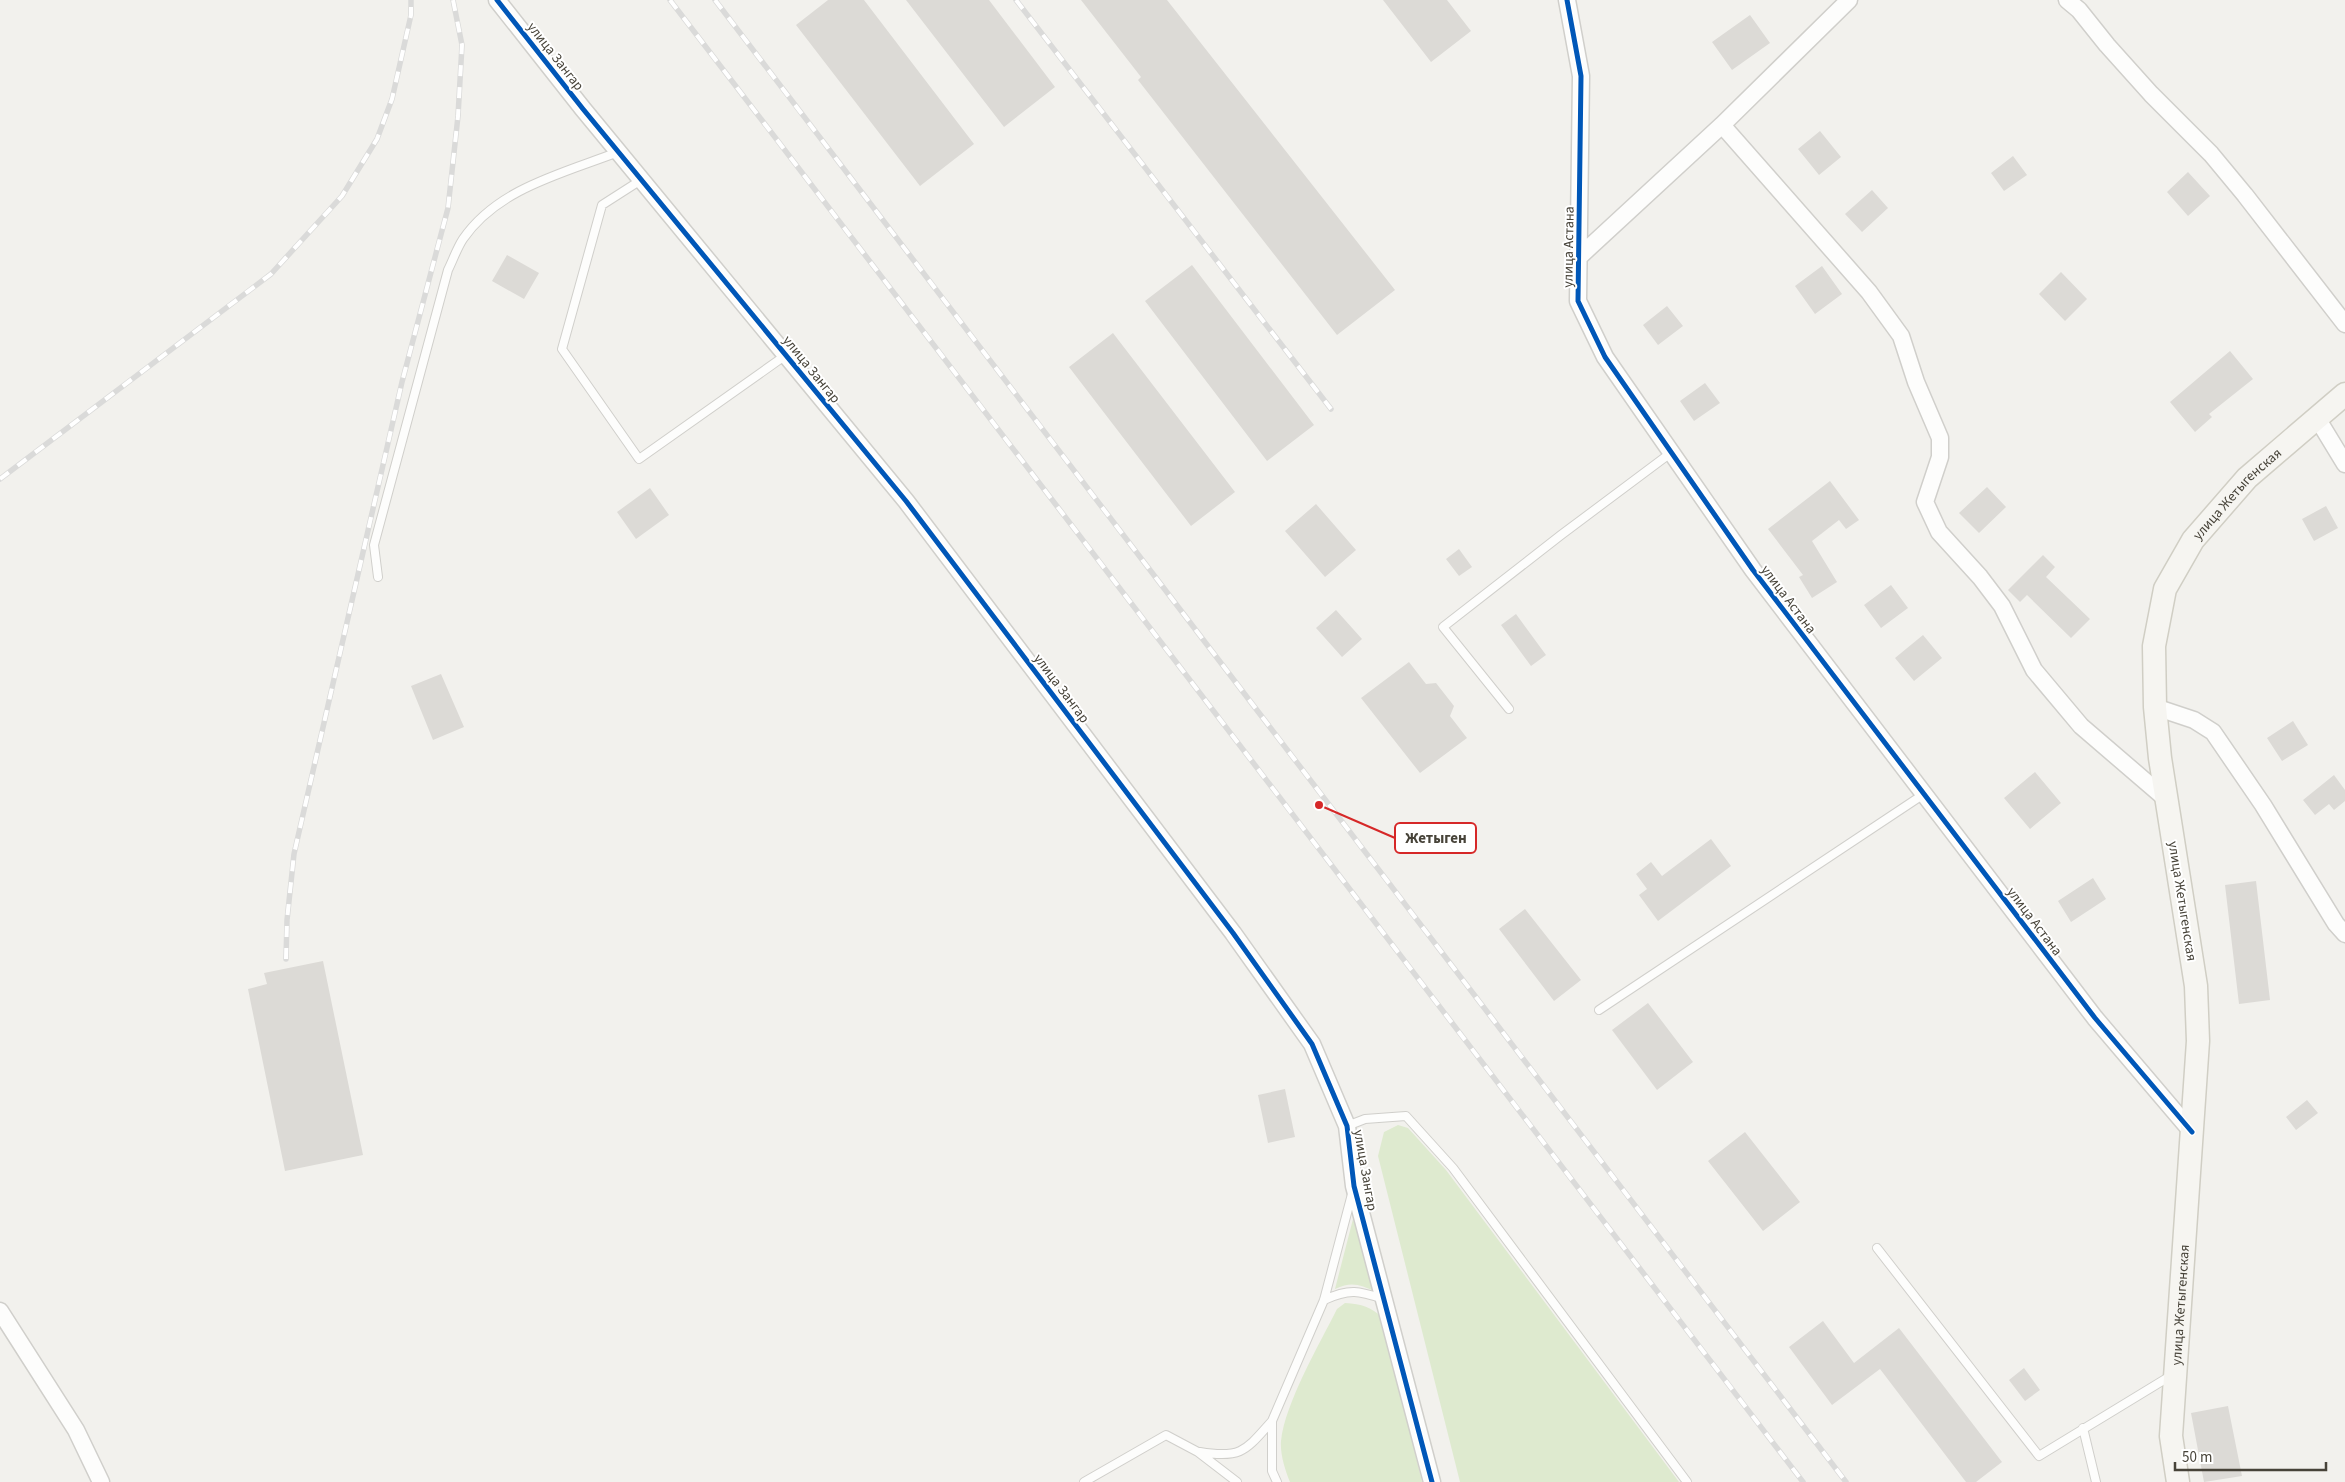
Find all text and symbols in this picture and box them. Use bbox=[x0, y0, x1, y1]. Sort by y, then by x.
street label: улица Зангар bbox=[522, 18, 589, 95]
street label: улица Астана bbox=[1558, 206, 1580, 288]
street label: улица Зангар bbox=[778, 331, 845, 408]
street label: улица Жетыгенская bbox=[2188, 444, 2286, 545]
street label: улица Астана bbox=[1756, 561, 1821, 638]
street label: улица Зангар bbox=[1028, 650, 1094, 728]
callout: Жетыген bbox=[1395, 823, 1476, 853]
text: Жетыген bbox=[1405, 828, 1467, 849]
street label: улица Жетыгенская bbox=[2163, 840, 2201, 963]
street label: улица Астана bbox=[2002, 883, 2067, 960]
street label: улица Зангар bbox=[1348, 1128, 1382, 1213]
street label: улица Жетыгенская bbox=[2167, 1244, 2195, 1366]
scale bar bbox=[2175, 1440, 2326, 1472]
text: 50 m bbox=[2182, 1447, 2212, 1468]

